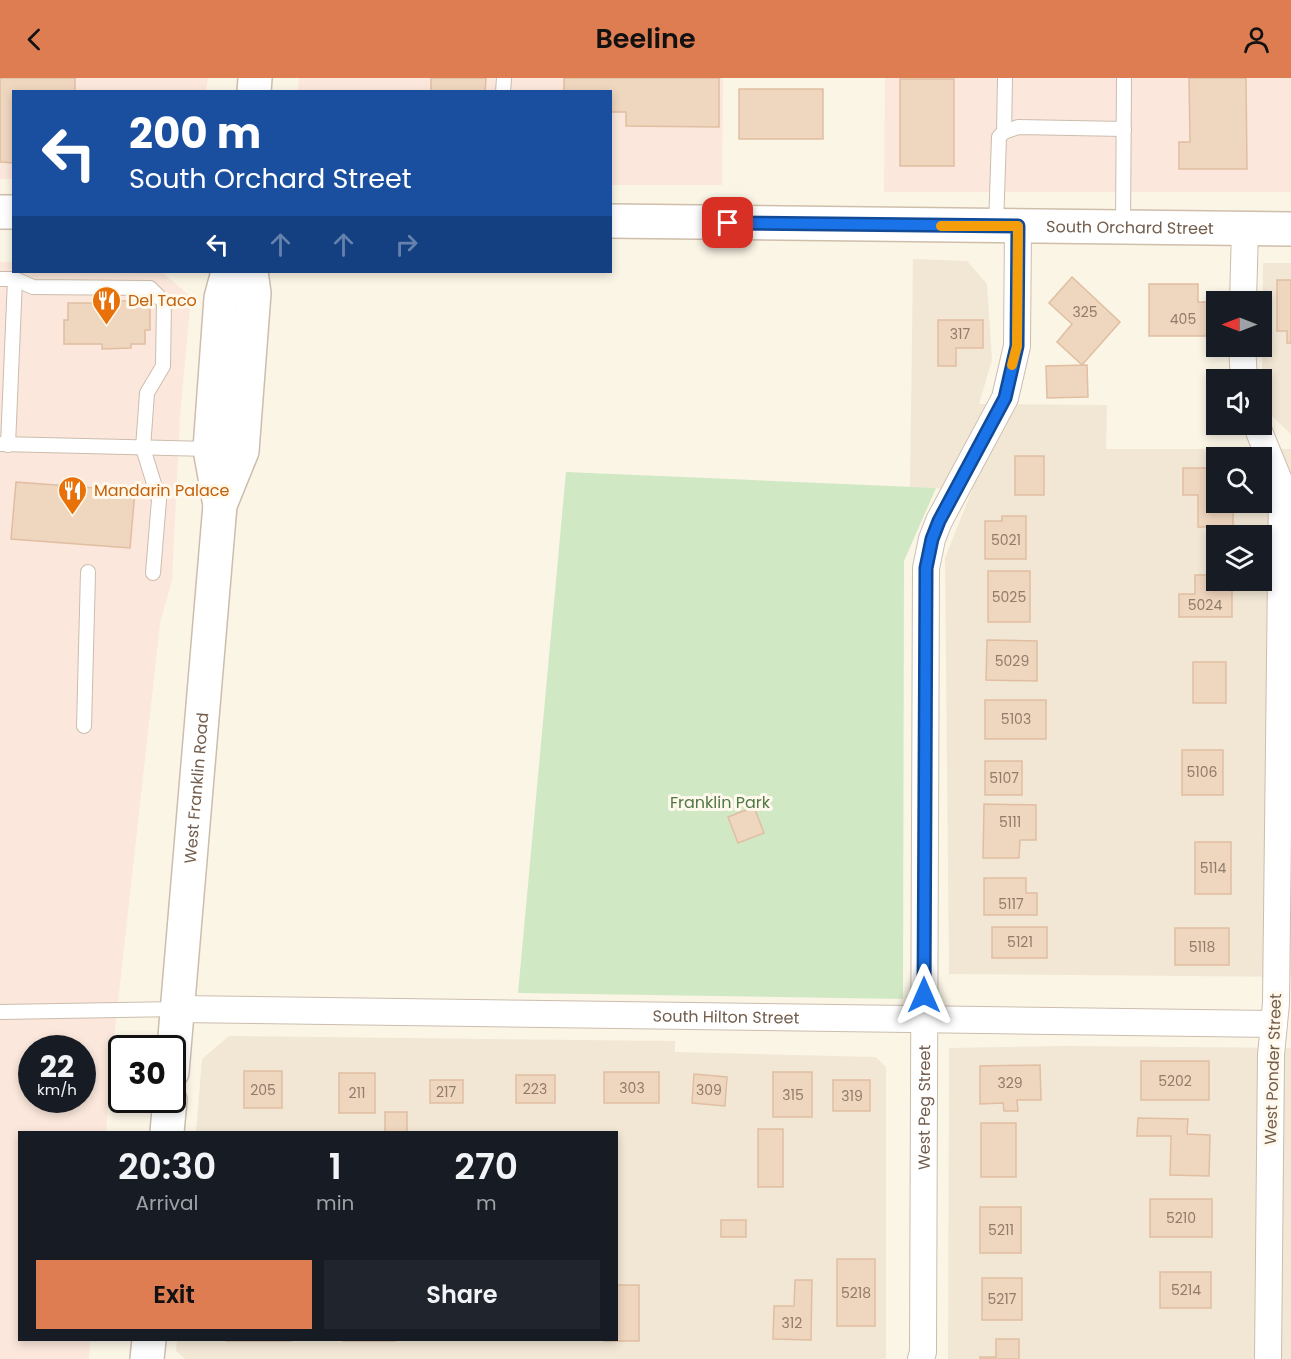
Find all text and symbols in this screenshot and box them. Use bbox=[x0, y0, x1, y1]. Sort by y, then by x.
text: Beeline bbox=[595, 20, 696, 57]
icon: back bbox=[18, 23, 51, 56]
icon: person bbox=[1240, 23, 1273, 56]
text: 200 m bbox=[129, 104, 261, 163]
icon: left bbox=[30, 114, 108, 192]
text: South Orchard Street bbox=[129, 160, 412, 197]
pin bbox=[702, 197, 753, 248]
icon: arrive bbox=[711, 206, 744, 239]
street label: South Orchard Street bbox=[1046, 215, 1214, 240]
icon: left bbox=[201, 228, 234, 261]
icon: ahead bbox=[264, 228, 297, 261]
icon: ahead bbox=[327, 228, 360, 261]
icon: right bbox=[390, 228, 423, 261]
restaurant icon: Del Taco bbox=[91, 284, 123, 326]
place label: Del Taco bbox=[128, 289, 197, 312]
north arrow bbox=[1206, 291, 1272, 357]
map controls bbox=[1206, 291, 1272, 591]
house number: 325 bbox=[1072, 302, 1098, 322]
house number: 405 bbox=[1170, 309, 1196, 329]
house number: 317 bbox=[950, 324, 971, 344]
button: sound bbox=[1206, 369, 1272, 435]
button: search bbox=[1206, 447, 1272, 513]
restaurant icon: Mandarin Palace bbox=[57, 474, 89, 516]
place label: Mandarin Palace bbox=[94, 479, 229, 502]
button: layers bbox=[1206, 525, 1272, 591]
house number: 5021 bbox=[991, 530, 1021, 550]
house number: 5025 bbox=[992, 587, 1026, 607]
house number: 5024 bbox=[1188, 595, 1222, 615]
house number: 5029 bbox=[995, 651, 1029, 671]
house number: 5103 bbox=[1001, 709, 1031, 729]
street label: West Franklin Road bbox=[178, 712, 214, 864]
house number: 5106 bbox=[1187, 762, 1218, 782]
house number: 5107 bbox=[989, 768, 1019, 788]
park label: Franklin Park bbox=[670, 791, 771, 814]
house number: 5111 bbox=[999, 812, 1021, 832]
house number: 5114 bbox=[1200, 858, 1226, 878]
house number: 5117 bbox=[998, 894, 1024, 914]
house number: 5121 bbox=[1007, 932, 1033, 952]
house number: 5118 bbox=[1189, 937, 1215, 957]
position arrow bbox=[892, 963, 956, 1027]
street label: West Ponder Street bbox=[1259, 993, 1287, 1145]
street label: South Hilton Street bbox=[652, 1004, 800, 1029]
speed limit sign: 30 bbox=[108, 1035, 186, 1113]
street label: West Peg Street bbox=[912, 1044, 936, 1170]
text: 22 bbox=[40, 1045, 74, 1088]
house number: 5202 bbox=[1158, 1071, 1192, 1091]
house number: 329 bbox=[997, 1073, 1023, 1093]
house number: 303 bbox=[619, 1078, 645, 1098]
text: km/h bbox=[37, 1079, 77, 1100]
house number: 223 bbox=[523, 1079, 547, 1099]
house number: 205 bbox=[250, 1080, 276, 1100]
house number: 309 bbox=[696, 1080, 722, 1100]
house number: 217 bbox=[436, 1082, 456, 1102]
house number: 211 bbox=[348, 1083, 366, 1103]
house number: 315 bbox=[782, 1085, 804, 1105]
house number: 319 bbox=[841, 1086, 863, 1106]
text: 20:30 bbox=[118, 1141, 216, 1192]
text: 1 bbox=[329, 1141, 342, 1192]
text: 270 bbox=[454, 1141, 518, 1192]
text: Arrival bbox=[136, 1189, 199, 1217]
text: min bbox=[316, 1189, 354, 1217]
text: m bbox=[476, 1189, 496, 1217]
house number: 5210 bbox=[1166, 1208, 1196, 1228]
house number: 5211 bbox=[988, 1220, 1014, 1240]
button: Exit bbox=[36, 1260, 312, 1329]
button: Share bbox=[324, 1260, 600, 1329]
house number: 5214 bbox=[1171, 1280, 1201, 1300]
house number: 5218 bbox=[841, 1283, 871, 1303]
house number: 5217 bbox=[988, 1289, 1017, 1309]
house number: 312 bbox=[782, 1313, 802, 1333]

